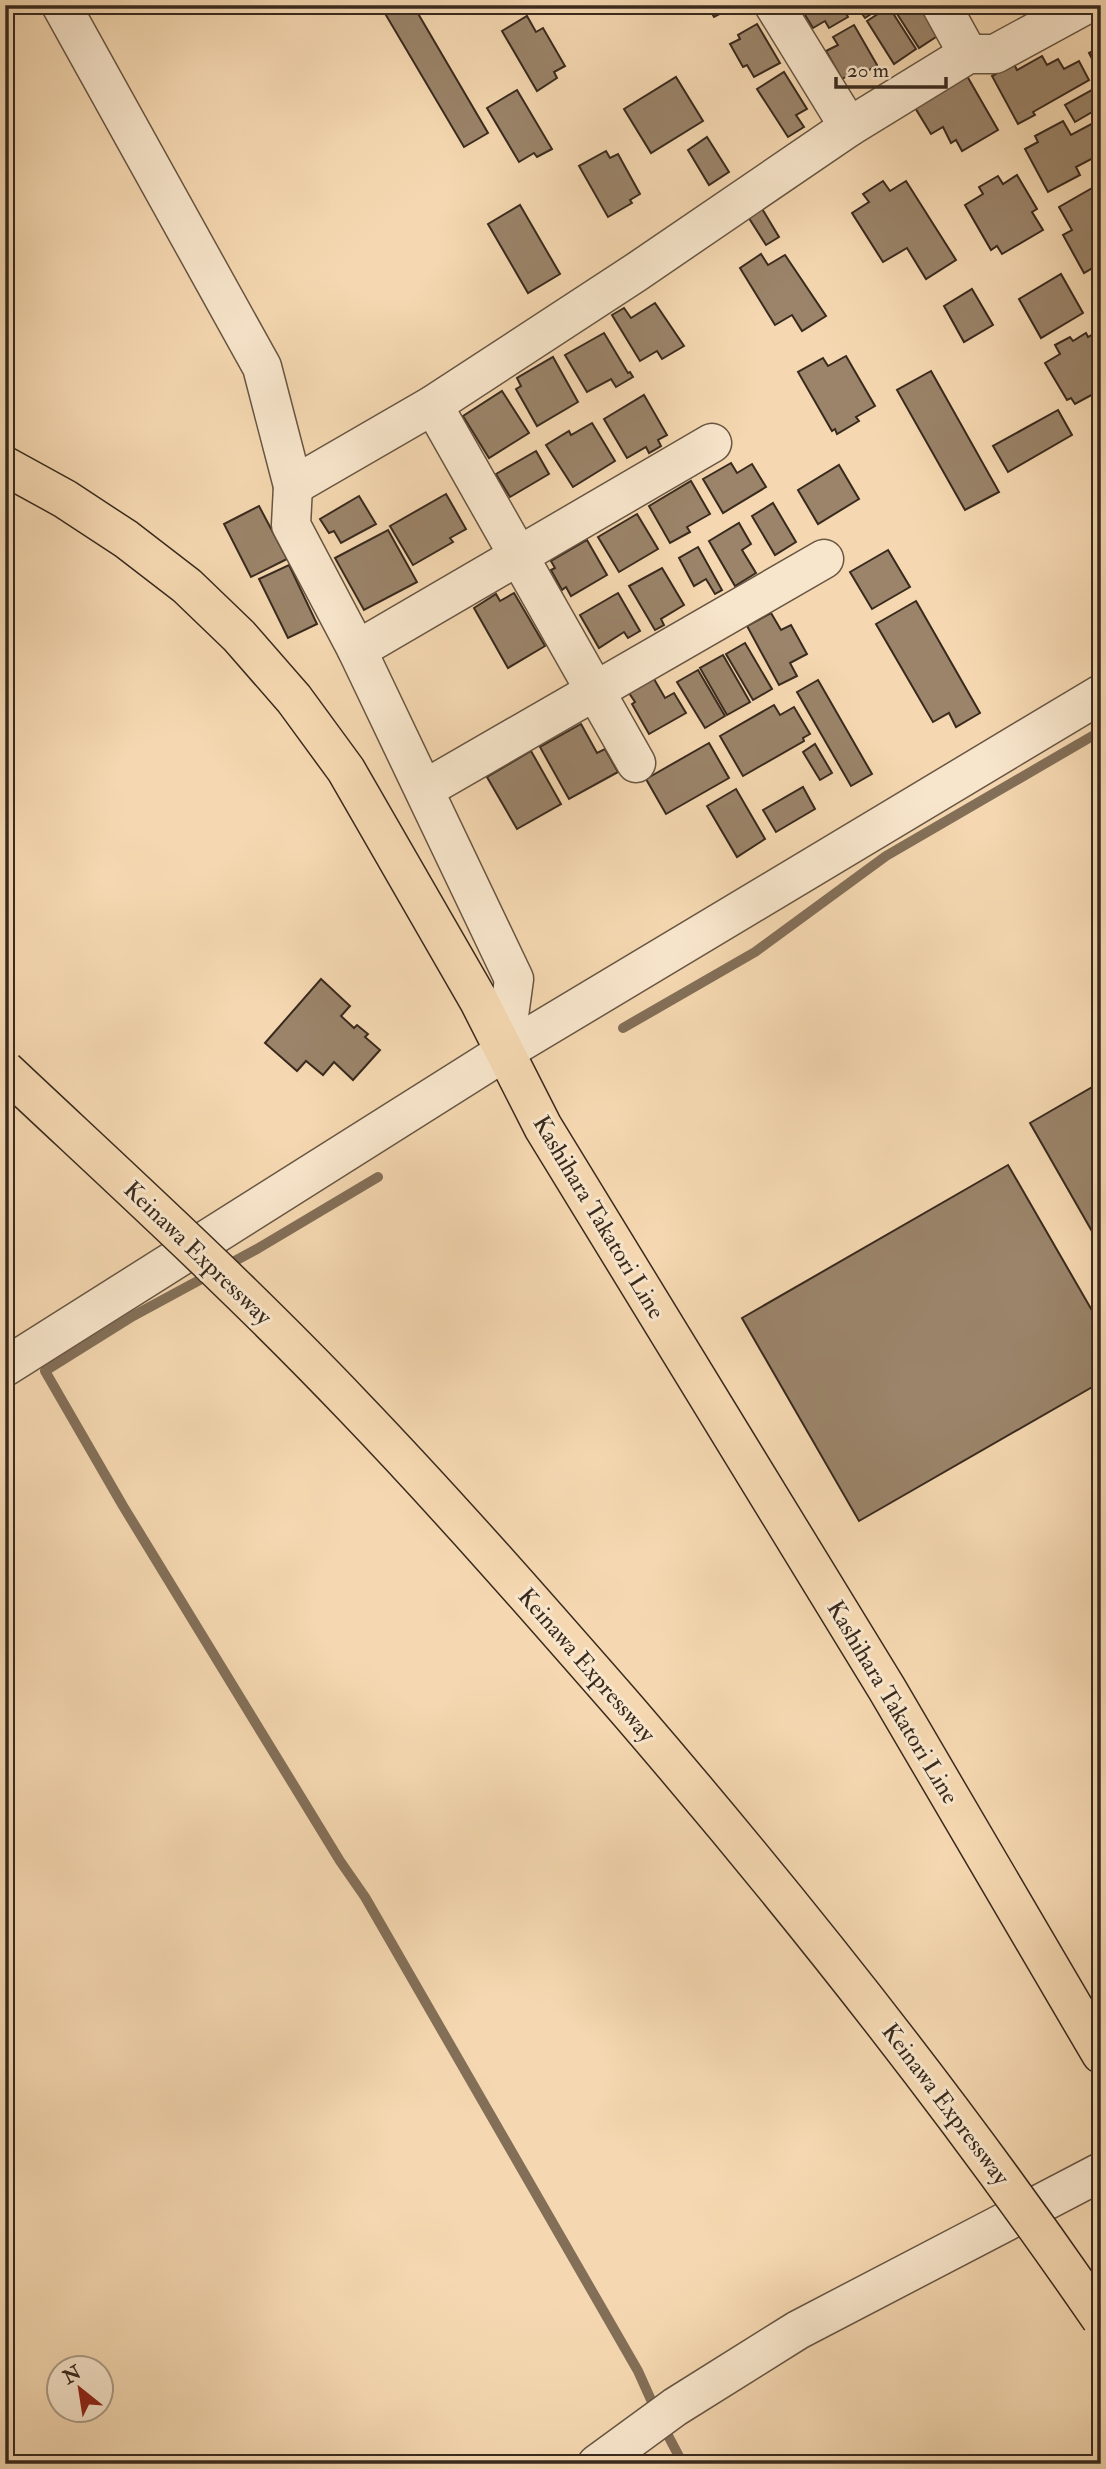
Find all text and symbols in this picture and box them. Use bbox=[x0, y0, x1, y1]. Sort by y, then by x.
scale bar bbox=[836, 46, 947, 90]
text: 20 m bbox=[847, 57, 889, 84]
street label: Kashihara Takatori Line bbox=[526, 1110, 672, 1325]
street label: Keinawa Expressway bbox=[117, 1175, 279, 1332]
street label: Keinawa Expressway bbox=[511, 1582, 662, 1749]
street label: Kashihara Takatori Line bbox=[820, 1595, 966, 1810]
street label: Keinawa Expressway bbox=[875, 2017, 1017, 2192]
north arrow bbox=[46, 2354, 116, 2424]
text: N bbox=[58, 2360, 86, 2390]

